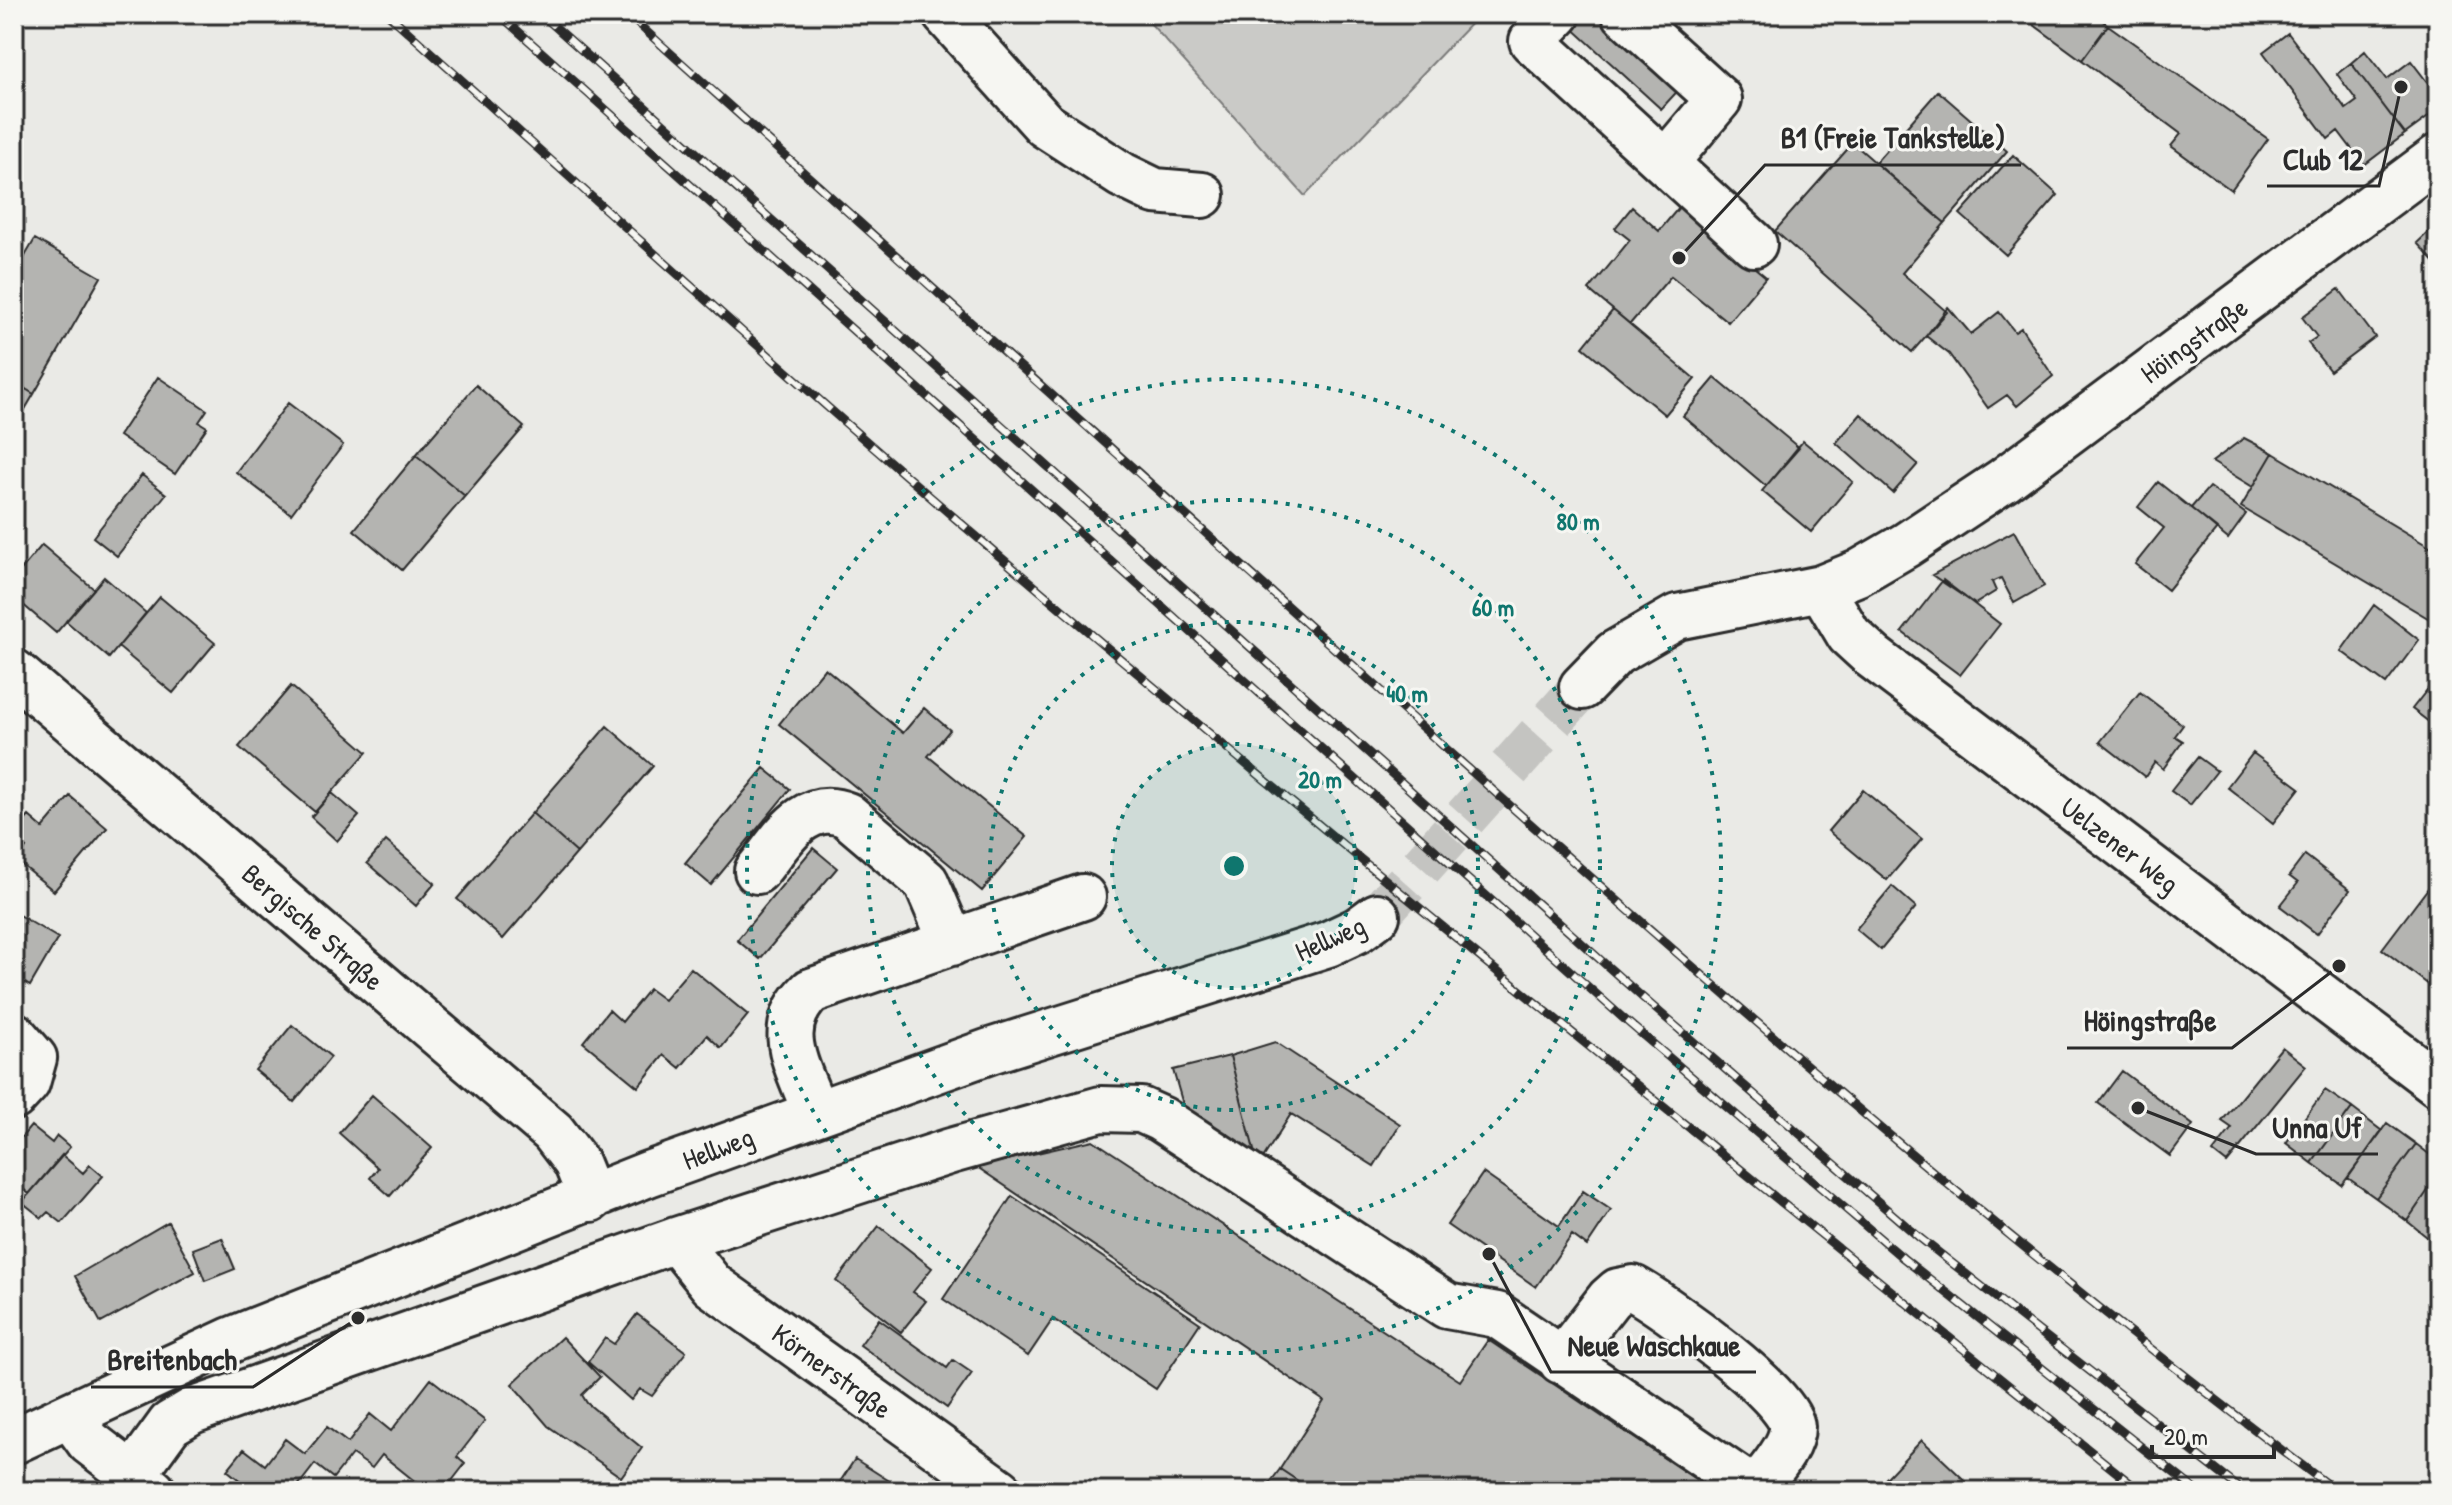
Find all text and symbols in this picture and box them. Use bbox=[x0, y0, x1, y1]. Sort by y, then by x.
callout: B1 (Freie Tankstelle) bbox=[1765, 111, 2021, 165]
text: B1 (Freie Tankstelle) bbox=[1781, 117, 2005, 157]
callout: Club 12 bbox=[2267, 132, 2379, 186]
text: Club 12 bbox=[2283, 139, 2364, 179]
street label: Höingstraße bbox=[2133, 288, 2255, 392]
text: 80 m bbox=[1557, 505, 1599, 537]
text: 60 m bbox=[1472, 591, 1514, 623]
text: 40 m bbox=[1386, 677, 1428, 709]
text: 20 m bbox=[1298, 763, 1342, 795]
street label: Uelzener Weg bbox=[2053, 788, 2187, 902]
centre of rings bbox=[1220, 852, 1248, 880]
street label: Bergische Straße bbox=[234, 855, 392, 999]
street label: Hellweg bbox=[1289, 906, 1371, 970]
callout: Höingstraße bbox=[2067, 994, 2232, 1048]
text: Höingstraße bbox=[2084, 1000, 2216, 1041]
callout: Unna Uf bbox=[2256, 1100, 2378, 1154]
text: Unna Uf bbox=[2272, 1107, 2363, 1147]
street label: Hellweg bbox=[677, 1117, 759, 1179]
street label: Körnerstraße bbox=[764, 1315, 900, 1427]
callout: Neue Waschkaue bbox=[1551, 1318, 1756, 1372]
text: Neue Waschkaue bbox=[1568, 1325, 1741, 1365]
callout: Breitenbach bbox=[91, 1333, 253, 1387]
text: Breitenbach bbox=[107, 1339, 237, 1379]
scale bar bbox=[2152, 1409, 2274, 1459]
text: 20 m bbox=[2164, 1420, 2208, 1452]

